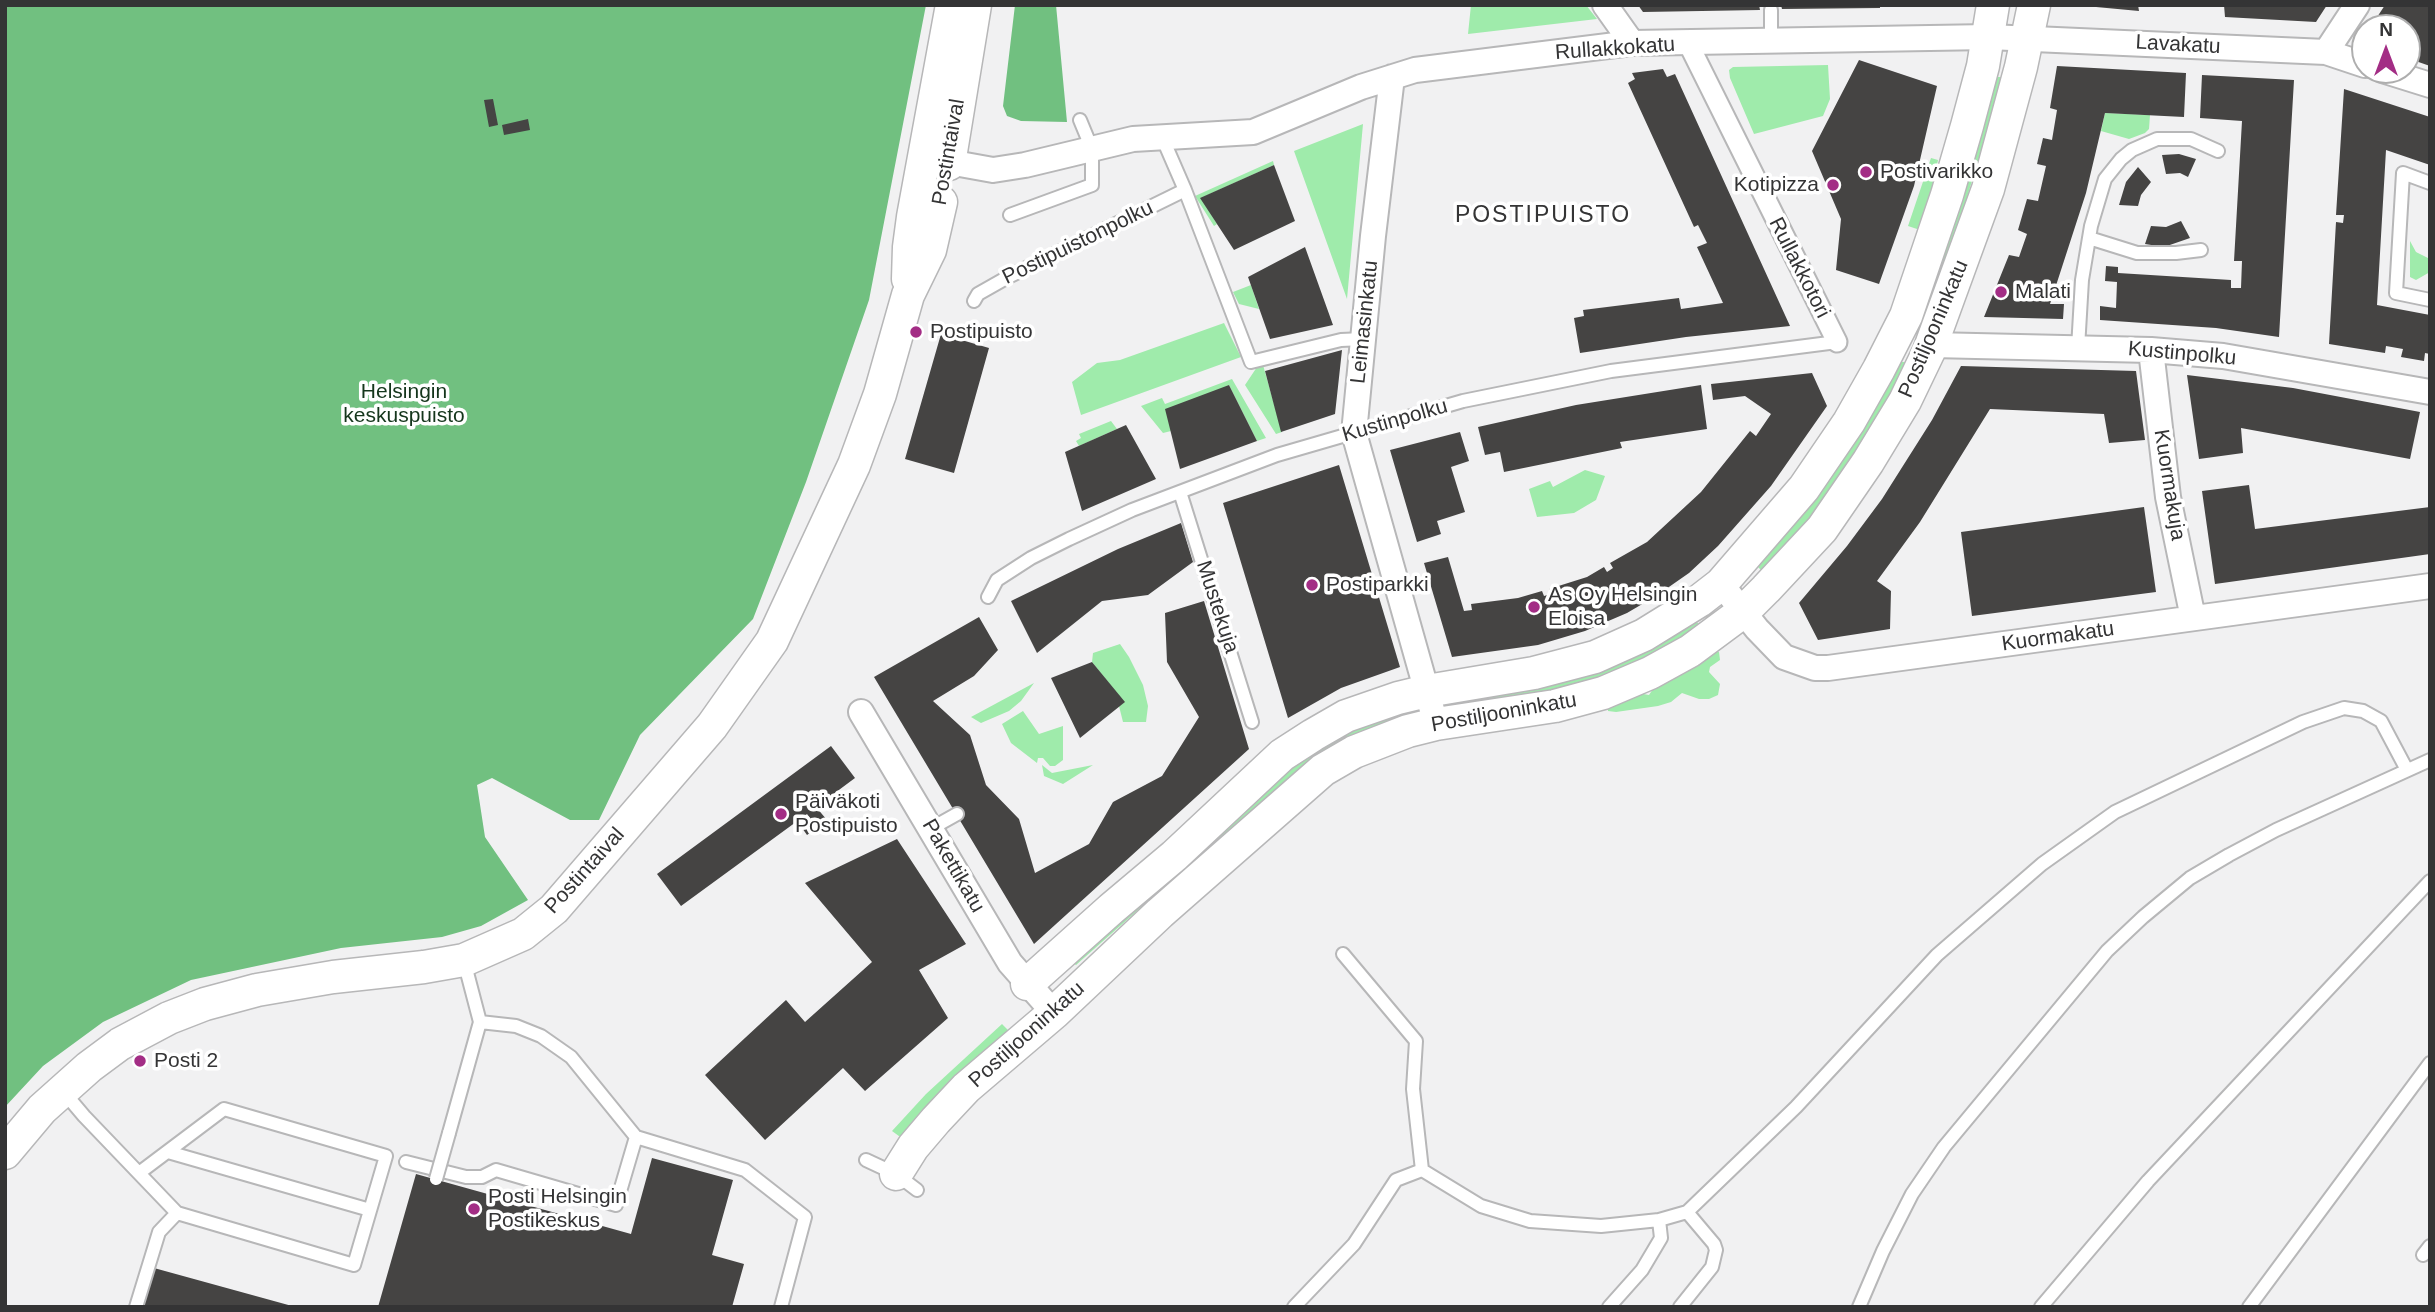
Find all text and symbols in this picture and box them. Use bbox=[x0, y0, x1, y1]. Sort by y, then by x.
north arrow bbox=[2351, 14, 2421, 84]
text: N bbox=[2379, 19, 2393, 40]
street label: Lavakatu bbox=[2135, 30, 2221, 60]
street label: Rullakkokatu bbox=[1554, 32, 1676, 66]
street label: Postintaival bbox=[927, 97, 971, 207]
place label: Postivarikko bbox=[1880, 159, 1993, 185]
marker: Postivarikko bbox=[1858, 164, 1874, 180]
place label: Kotipizza bbox=[1734, 172, 1819, 198]
marker: Kotipizza bbox=[1825, 177, 1841, 193]
street label: Postipuistonpolku bbox=[999, 196, 1157, 290]
district label: POSTIPUISTO bbox=[1456, 202, 1630, 230]
street label: Rullakkotori bbox=[1763, 213, 1835, 323]
street label: Postiljooninkatu bbox=[1894, 256, 1974, 402]
street label: Leimasinkatu bbox=[1346, 259, 1384, 385]
place label: Malati bbox=[2015, 279, 2071, 305]
marker: Malati bbox=[1993, 284, 2009, 300]
place label: Postipuisto bbox=[930, 319, 1033, 345]
marker: Postipuisto bbox=[908, 324, 924, 340]
street label: Kustinpolku bbox=[2127, 337, 2237, 371]
park label: Helsingin keskuspuisto bbox=[343, 379, 465, 429]
street label: Kustinpolku bbox=[1339, 394, 1451, 448]
street label: Kuormakuja bbox=[2148, 428, 2190, 542]
street label: Mustekuja bbox=[1190, 558, 1244, 656]
place label: Postiparkki bbox=[1326, 572, 1429, 598]
marker: Postiparkki bbox=[1304, 577, 1320, 593]
place label: As Oy Helsingin Eloisa bbox=[1548, 582, 1697, 632]
marker: As Oy Helsingin Eloisa bbox=[1526, 599, 1542, 615]
street label: Kuormakatu bbox=[2000, 617, 2116, 657]
street label: Postiljooninkatu bbox=[1429, 688, 1579, 738]
place label: Päiväkoti Postipuisto bbox=[795, 789, 898, 839]
marker: Päiväkoti Postipuisto bbox=[773, 806, 789, 822]
street label: Pakettikatu bbox=[916, 815, 990, 917]
street label: Postintaival bbox=[540, 823, 630, 919]
street label: Postiljooninkatu bbox=[964, 976, 1090, 1094]
place label: Posti 2 bbox=[154, 1048, 218, 1074]
marker: Posti 2 bbox=[132, 1053, 148, 1069]
place label: Posti Helsingin Postikeskus bbox=[488, 1184, 627, 1234]
marker: Posti Helsingin Postikeskus bbox=[466, 1201, 482, 1217]

